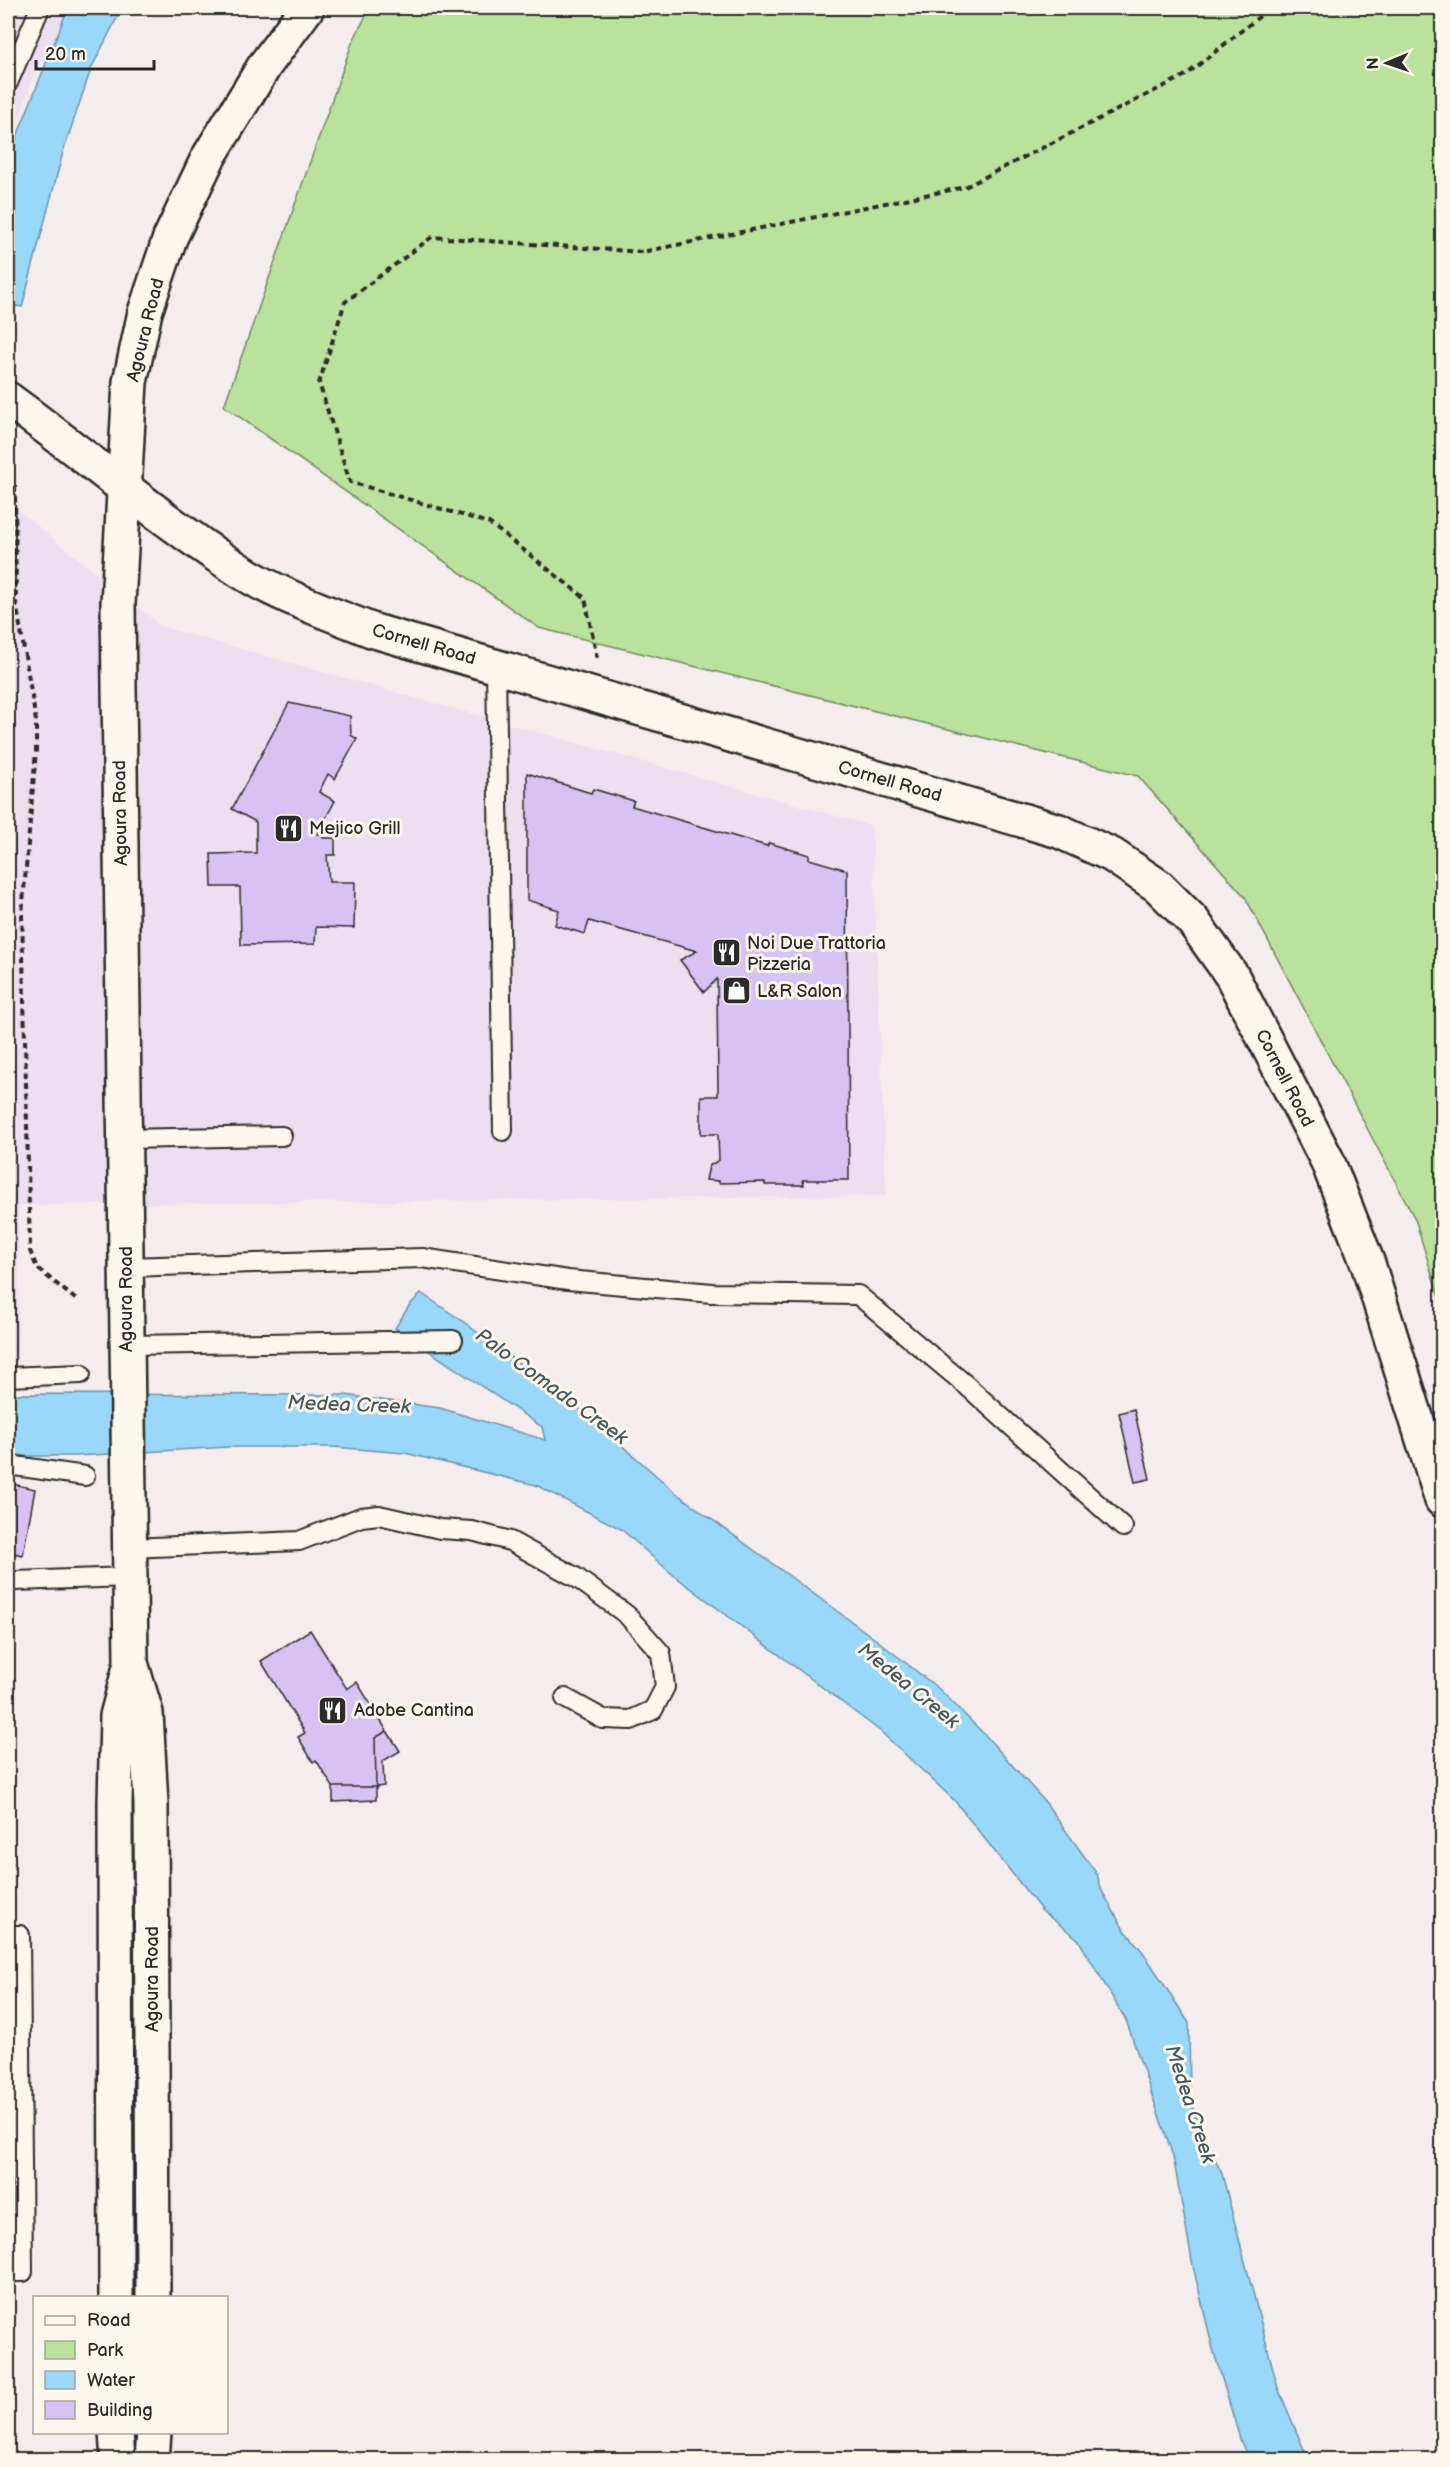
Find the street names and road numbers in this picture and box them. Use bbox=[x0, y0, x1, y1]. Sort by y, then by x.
street label: Agoura Road bbox=[122, 276, 168, 384]
street label: Cornell Road bbox=[370, 620, 478, 669]
street label: Cornell Road bbox=[836, 757, 944, 806]
street label: Agoura Road bbox=[109, 760, 132, 866]
street label: Cornell Road bbox=[1251, 1026, 1318, 1131]
street label: Agoura Road bbox=[116, 1246, 137, 1352]
street label: Agoura Road bbox=[142, 1926, 163, 2032]

